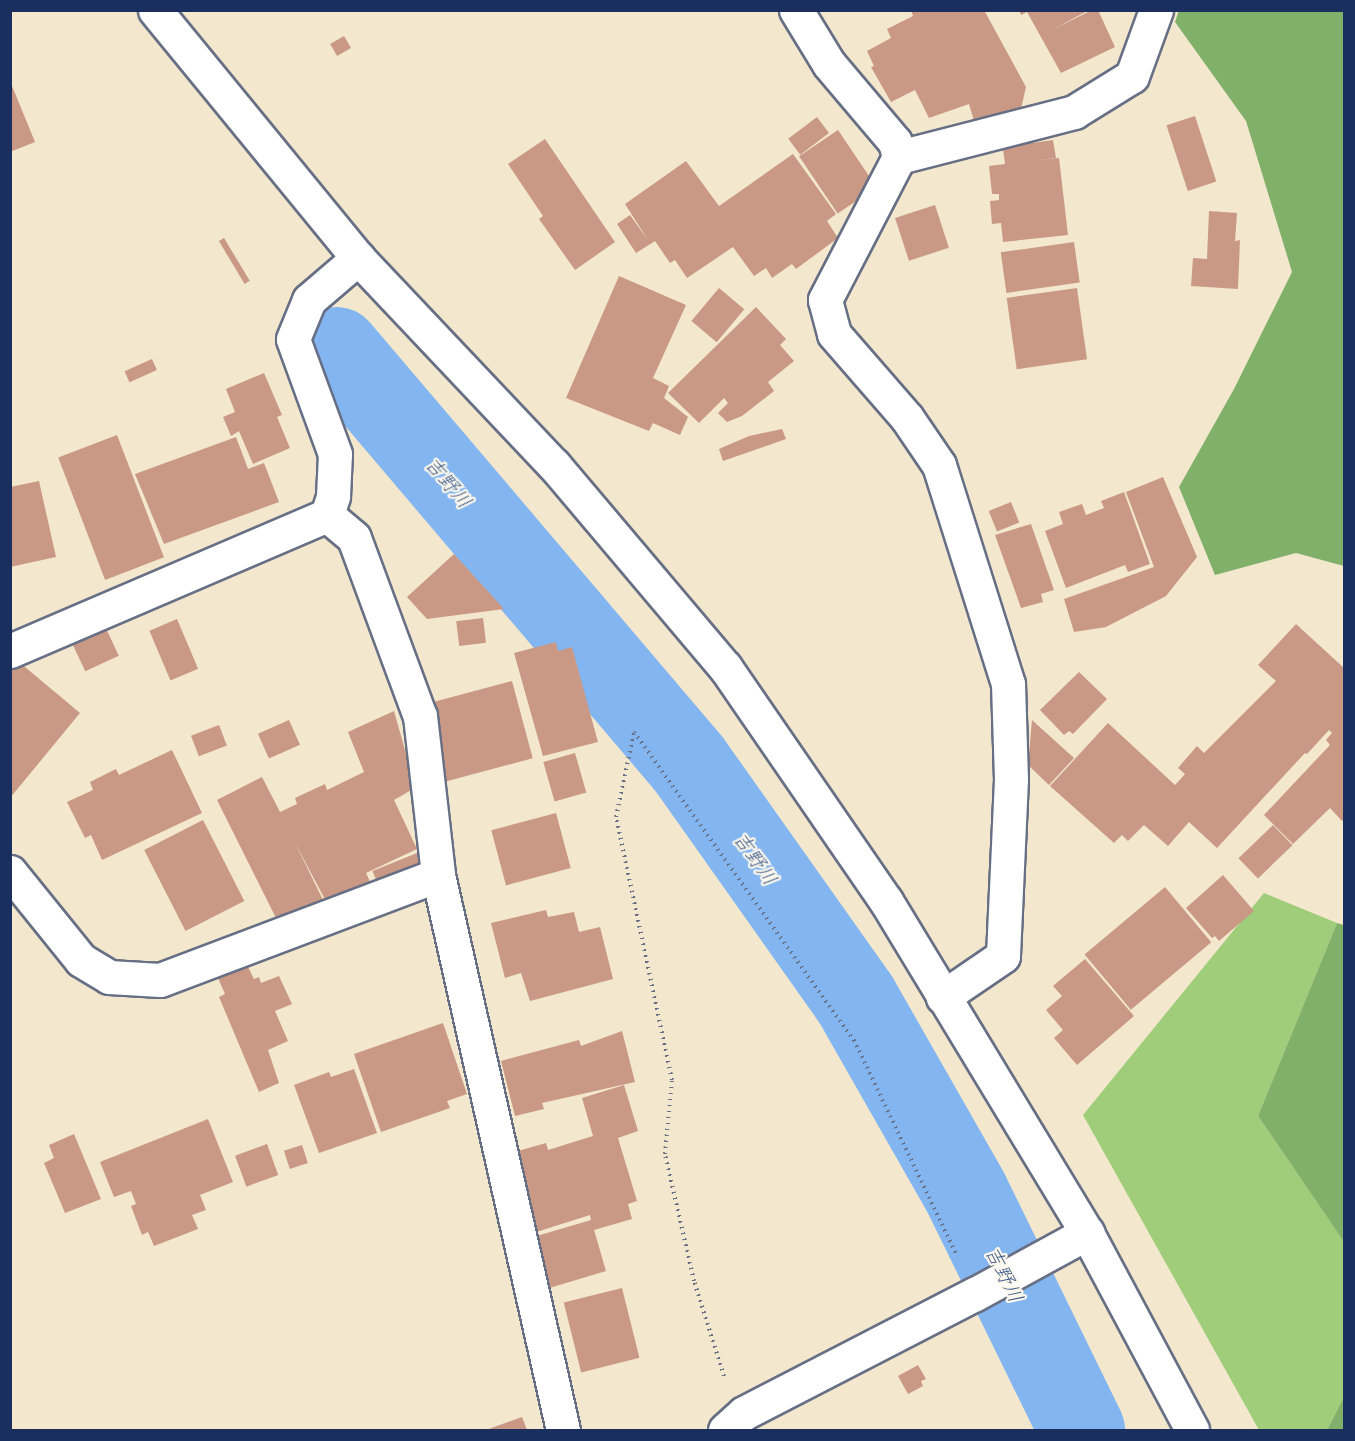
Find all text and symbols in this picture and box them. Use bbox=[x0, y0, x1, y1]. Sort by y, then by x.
water label: 吉野川 bbox=[421, 451, 477, 513]
water label: 吉野川 bbox=[729, 827, 783, 889]
water label: 吉野川 bbox=[981, 1242, 1029, 1306]

